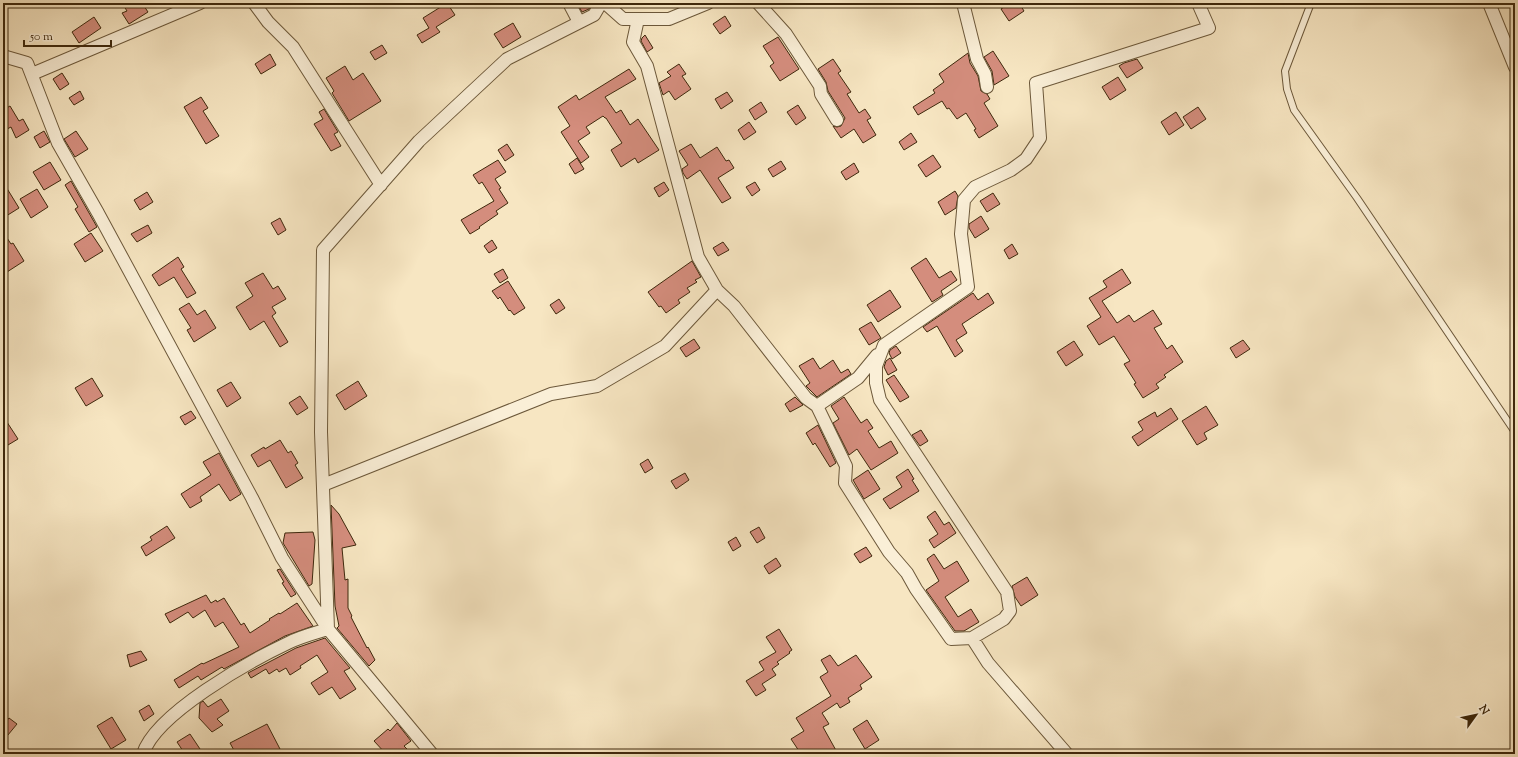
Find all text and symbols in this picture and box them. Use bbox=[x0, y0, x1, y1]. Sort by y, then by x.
scale bar bbox=[24, 22, 111, 48]
text: 50 m bbox=[29, 28, 53, 46]
north arrow bbox=[1456, 695, 1496, 735]
text: N bbox=[1474, 701, 1493, 718]

